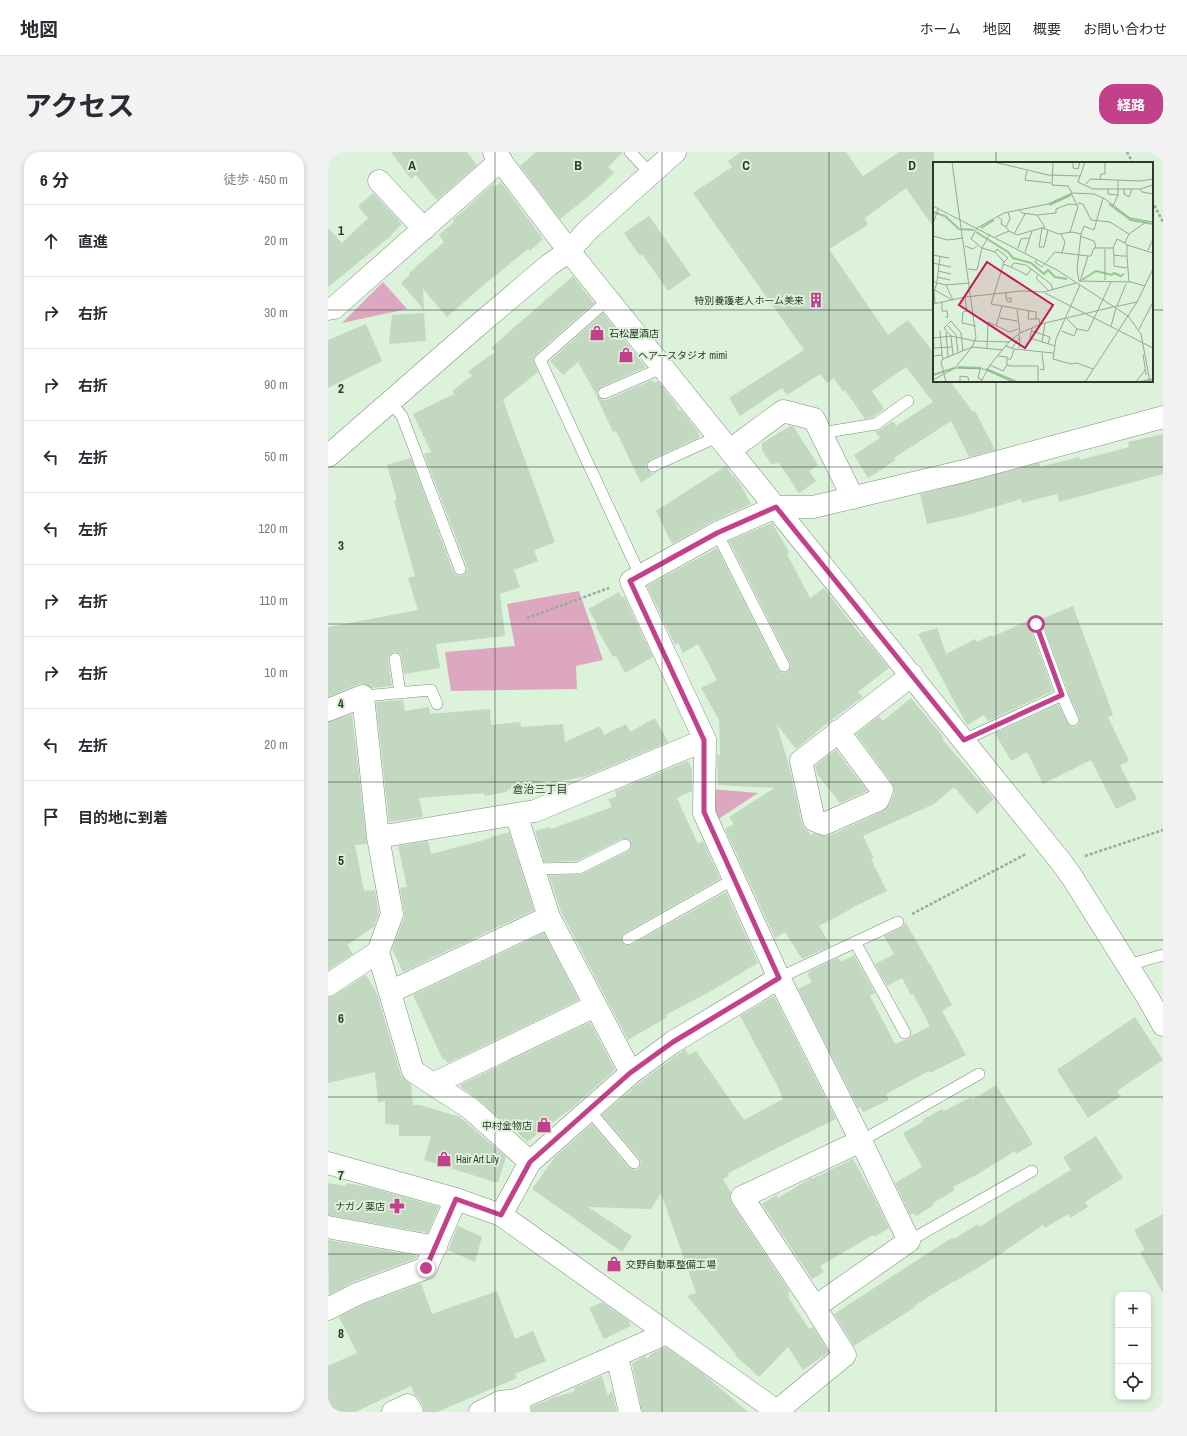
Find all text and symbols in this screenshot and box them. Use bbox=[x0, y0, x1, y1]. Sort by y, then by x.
text: 地図 bbox=[20, 16, 58, 42]
text: ホーム bbox=[919, 20, 961, 38]
text: 地図 bbox=[983, 20, 1011, 38]
text: 概要 bbox=[1033, 20, 1061, 38]
text: お問い合わせ bbox=[1083, 20, 1167, 38]
button: 経路 bbox=[1099, 84, 1163, 124]
text: アクセス bbox=[24, 87, 135, 125]
text: A bbox=[408, 157, 416, 174]
text: B bbox=[574, 157, 582, 174]
text: C bbox=[742, 157, 750, 174]
text: D bbox=[908, 157, 916, 174]
inset map bbox=[933, 162, 1153, 382]
text: 6 分 bbox=[40, 168, 69, 191]
text: 徒歩 · 450 m bbox=[223, 171, 288, 188]
text: 1 bbox=[338, 222, 344, 239]
icon: ahead bbox=[40, 230, 62, 252]
text: 直進 bbox=[78, 231, 108, 252]
text: 20 m bbox=[264, 232, 288, 249]
building icon: 特別養護老人ホーム美来 bbox=[807, 291, 825, 309]
place label: 特別養護老人ホーム美来 bbox=[694, 294, 804, 307]
icon: right bbox=[40, 302, 62, 324]
text: 右折 bbox=[78, 303, 108, 324]
text: 30 m bbox=[264, 304, 288, 321]
shop icon: 石松屋酒店 bbox=[588, 324, 606, 342]
place label: 石松屋酒店 bbox=[609, 327, 659, 340]
shop icon: ヘアースタジオ mimi bbox=[617, 346, 635, 364]
place label: ヘアースタジオ mimi bbox=[638, 349, 727, 362]
icon: right bbox=[40, 374, 62, 396]
text: 右折 bbox=[78, 375, 108, 396]
text: 90 m bbox=[264, 376, 288, 393]
text: 2 bbox=[338, 380, 344, 397]
icon: left bbox=[40, 446, 62, 468]
text: 左折 bbox=[78, 447, 108, 468]
text: 50 m bbox=[264, 448, 288, 465]
icon: left bbox=[40, 518, 62, 540]
text: 左折 bbox=[78, 519, 108, 540]
text: 120 m bbox=[258, 520, 288, 537]
text: 3 bbox=[338, 537, 344, 554]
icon: right bbox=[40, 590, 62, 612]
text: 右折 bbox=[78, 591, 108, 612]
text: 110 m bbox=[259, 592, 288, 609]
route start bbox=[1027, 615, 1045, 633]
icon: right bbox=[40, 662, 62, 684]
text: 右折 bbox=[78, 663, 108, 684]
text: 10 m bbox=[264, 664, 288, 681]
text: 4 bbox=[338, 695, 344, 712]
icon: left bbox=[40, 734, 62, 756]
text: 左折 bbox=[78, 735, 108, 756]
text: 20 m bbox=[264, 736, 288, 753]
district label: 倉治三丁目 bbox=[513, 782, 568, 796]
icon: arrive bbox=[40, 806, 62, 828]
text: 目的地に到着 bbox=[78, 807, 168, 828]
text: 5 bbox=[338, 852, 344, 869]
text: 6 bbox=[338, 1010, 344, 1027]
shop icon: 中村金物店 bbox=[535, 1116, 553, 1134]
place label: 中村金物店 bbox=[482, 1119, 532, 1132]
shop icon: Hair Art Lily bbox=[435, 1150, 453, 1168]
place label: Hair Art Lily bbox=[456, 1153, 500, 1166]
text: 7 bbox=[338, 1167, 344, 1184]
pharmacy icon: ナガノ薬店 bbox=[388, 1197, 406, 1215]
place label: ナガノ薬店 bbox=[335, 1200, 385, 1213]
shop icon: 交野自動車整備工場 bbox=[605, 1255, 623, 1273]
place label: 交野自動車整備工場 bbox=[626, 1258, 716, 1271]
route end bbox=[417, 1259, 435, 1277]
map controls bbox=[1115, 1292, 1151, 1400]
button: + bbox=[1115, 1292, 1151, 1328]
text: 8 bbox=[338, 1325, 344, 1342]
button: − bbox=[1115, 1328, 1151, 1364]
button: locate bbox=[1115, 1364, 1151, 1400]

